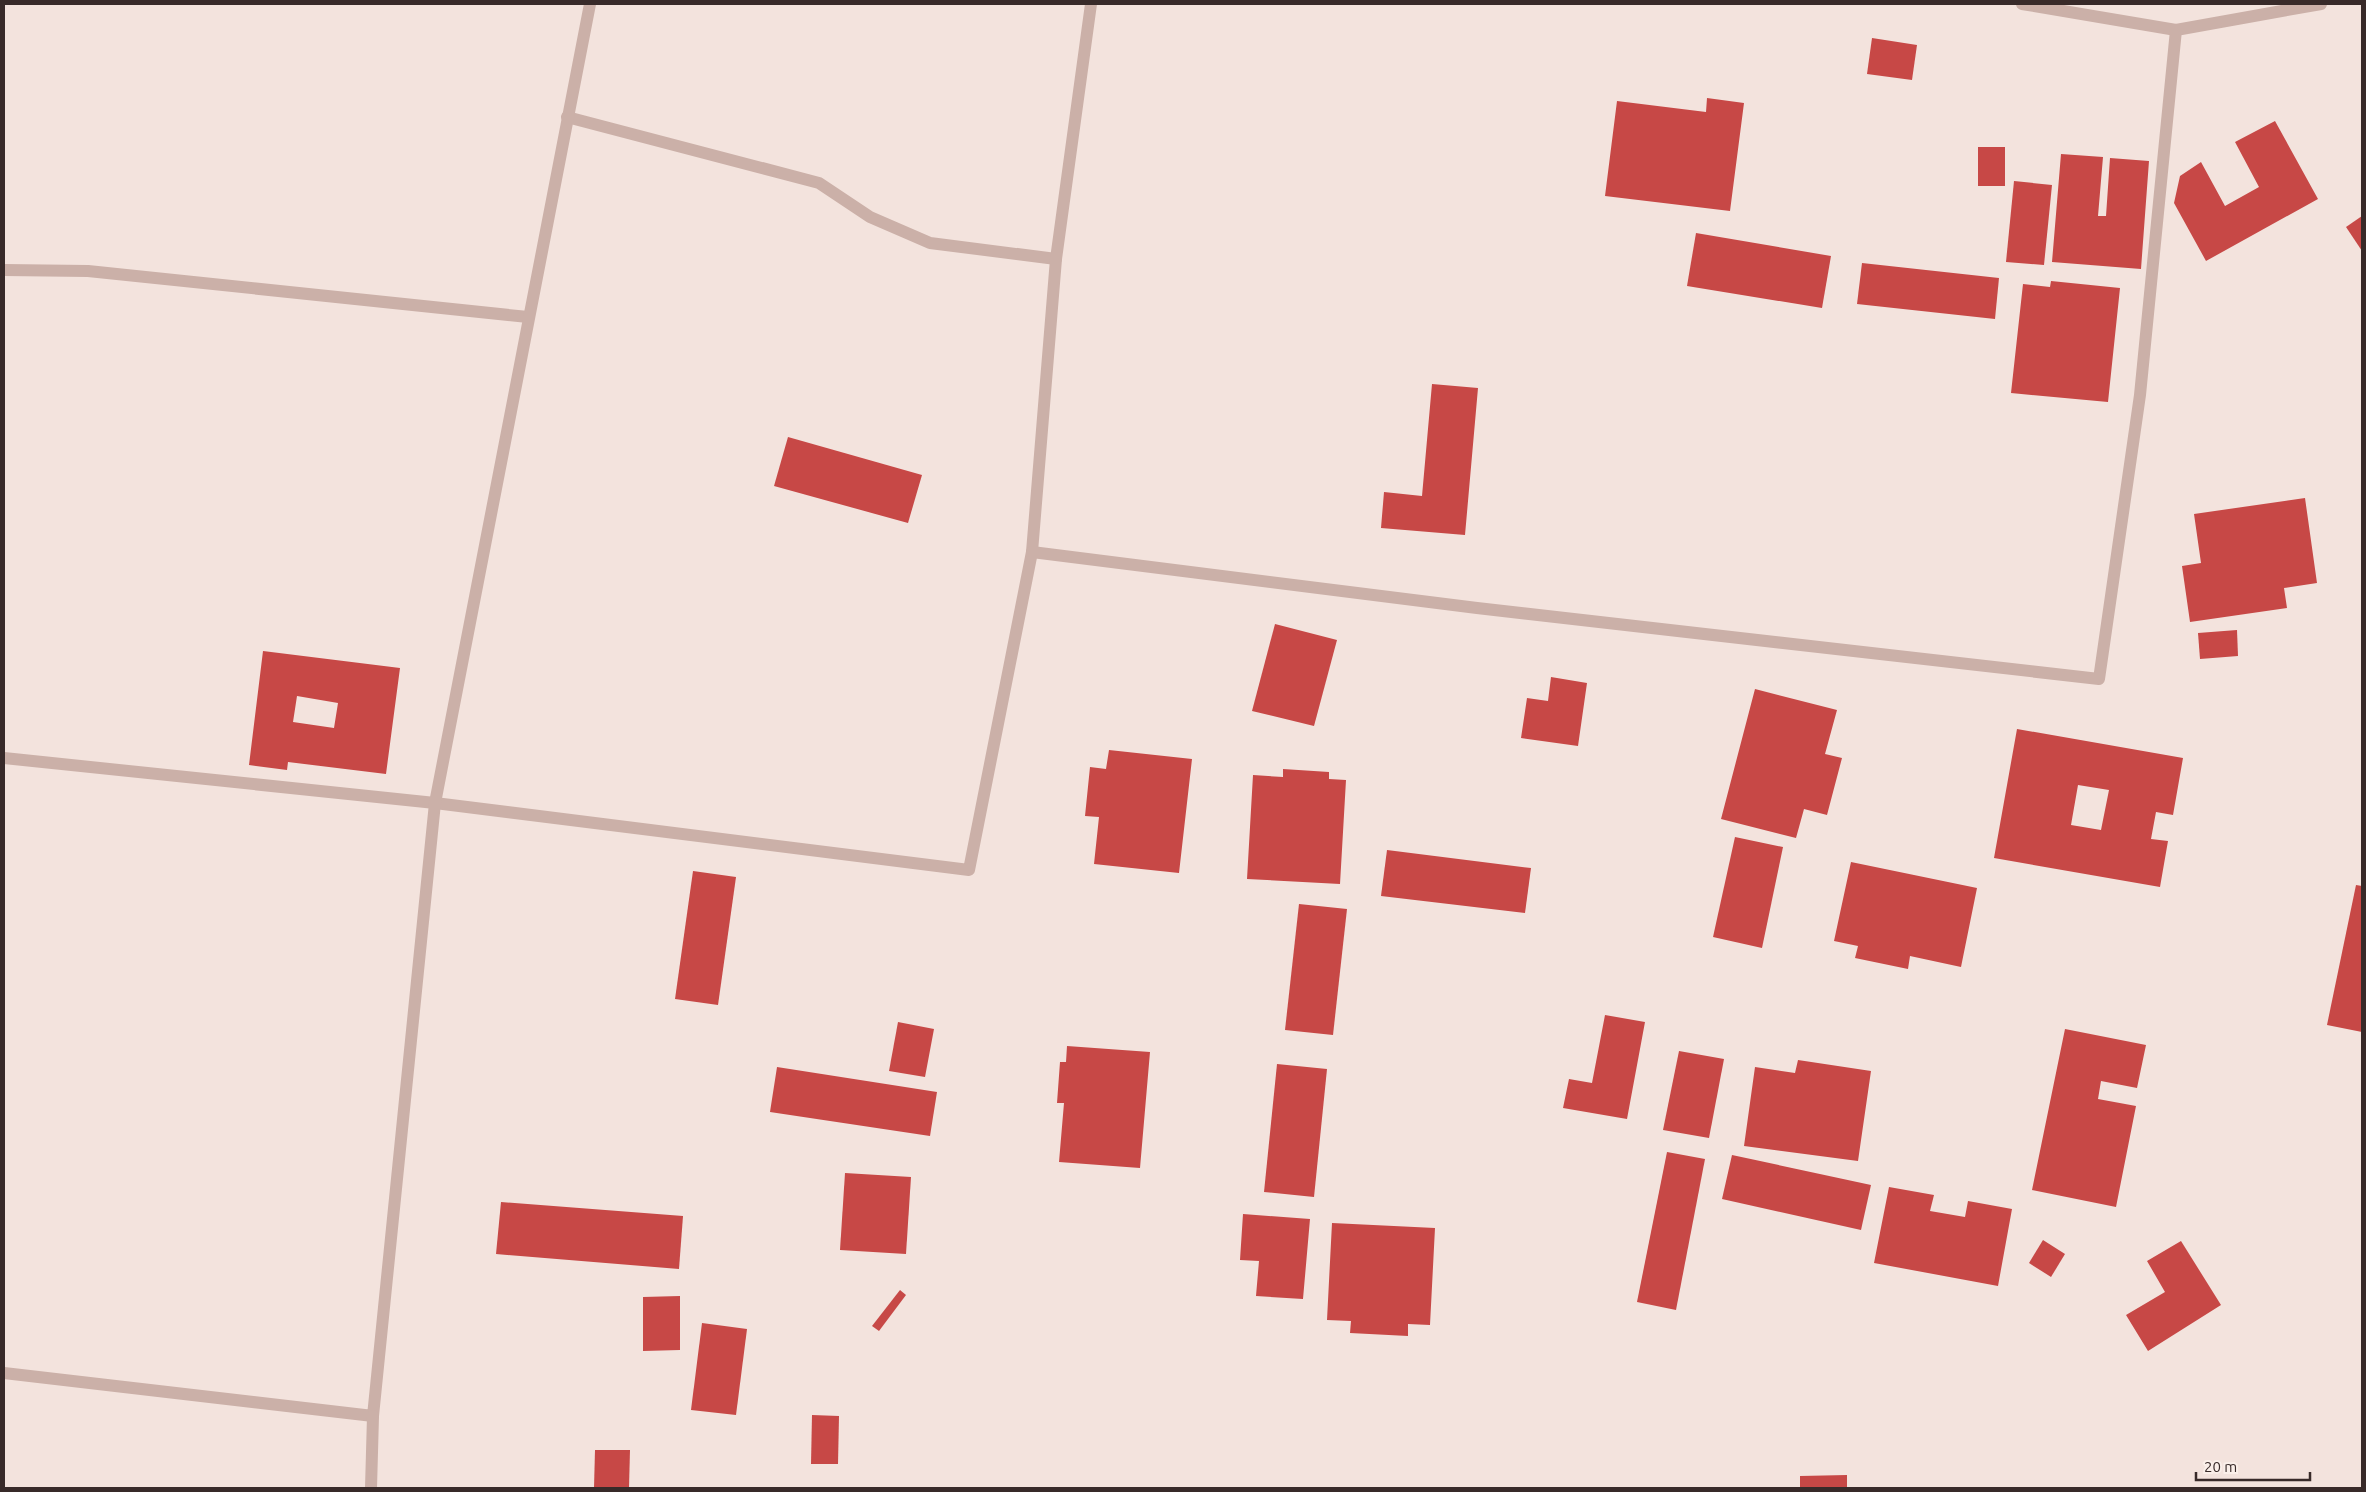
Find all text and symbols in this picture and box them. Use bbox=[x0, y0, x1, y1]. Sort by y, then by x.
scale bar bbox=[2196, 1450, 2310, 1482]
text: 20 m bbox=[2204, 1458, 2237, 1475]

